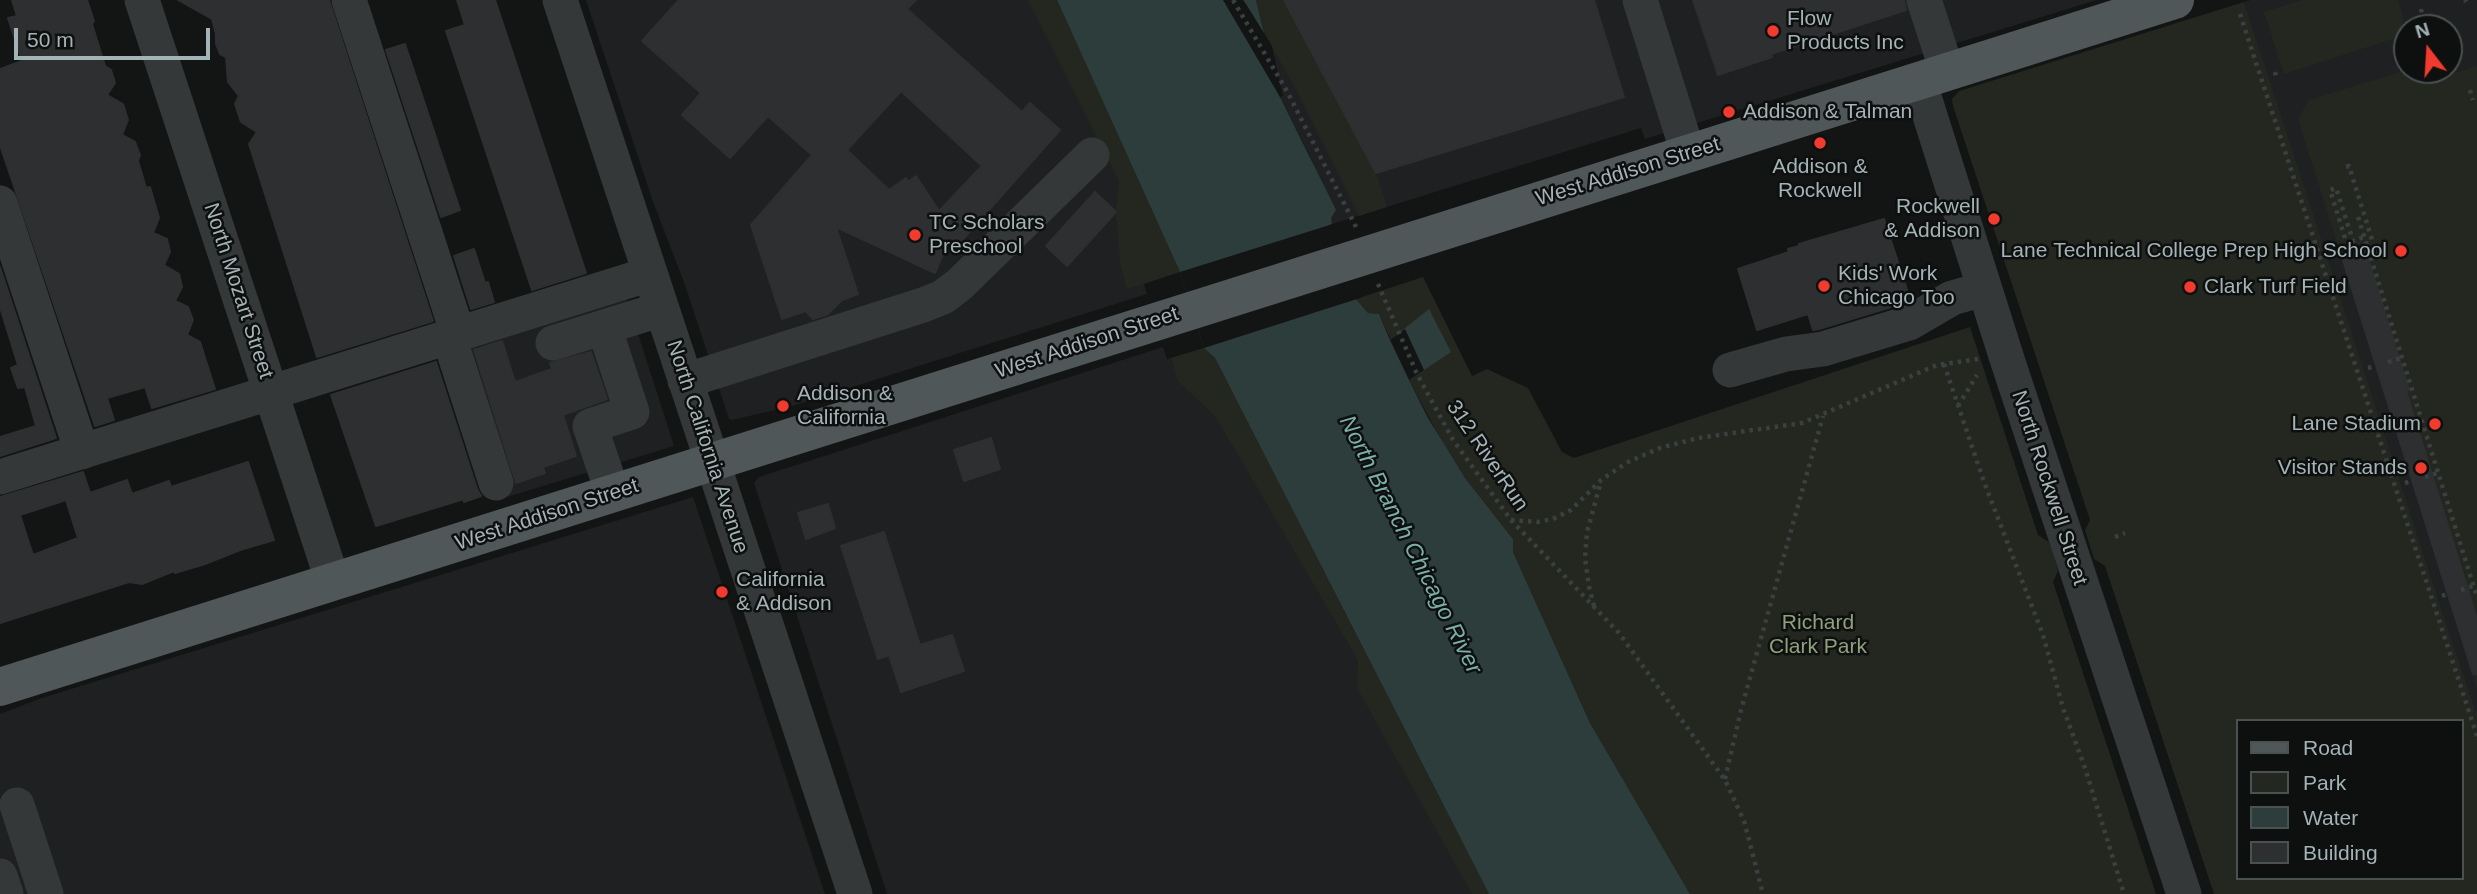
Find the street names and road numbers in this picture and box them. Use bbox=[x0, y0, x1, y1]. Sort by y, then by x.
street label: West Addison Street bbox=[1533, 132, 1723, 212]
street label: North Mozart Street bbox=[198, 200, 278, 382]
street label: West Addison Street bbox=[992, 301, 1182, 385]
street label: North California Avenue bbox=[661, 337, 753, 557]
street label: North Rockwell Street bbox=[2006, 388, 2092, 588]
street label: 312 RiverRun bbox=[1441, 396, 1533, 516]
street label: West Addison Street bbox=[452, 473, 642, 557]

